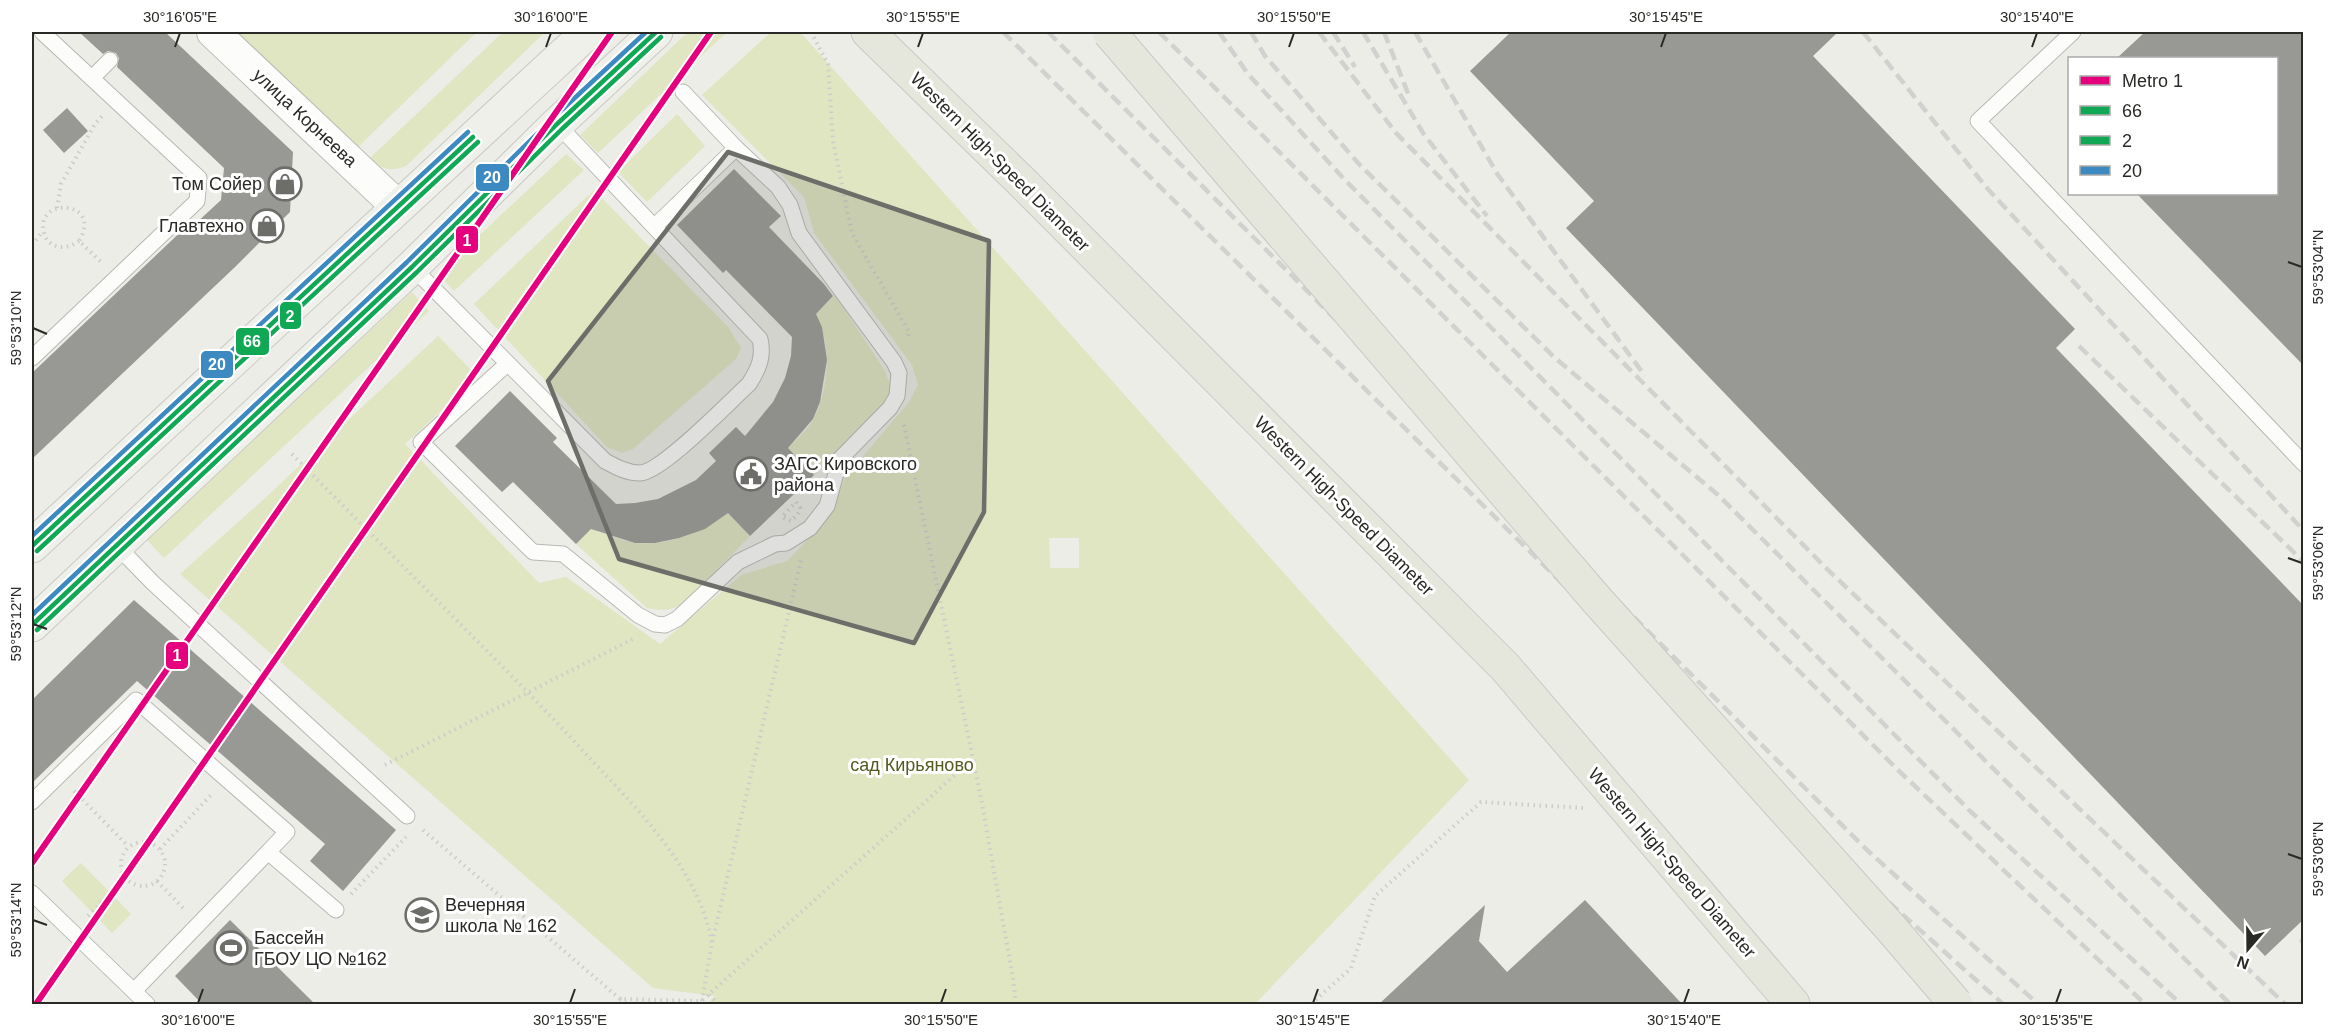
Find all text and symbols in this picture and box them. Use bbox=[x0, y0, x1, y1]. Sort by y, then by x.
text: 30°16'05"E bbox=[143, 8, 217, 25]
text: 30°16'00"E bbox=[514, 8, 588, 25]
text: 30°15'55"E bbox=[886, 8, 960, 25]
text: 30°15'50"E bbox=[1257, 8, 1331, 25]
text: 30°15'45"E bbox=[1629, 8, 1703, 25]
text: 30°15'40"E bbox=[2000, 8, 2074, 25]
legend bbox=[2068, 57, 2278, 195]
street label: улица Корнеева bbox=[249, 65, 362, 172]
street label: Western High-Speed Diameter bbox=[906, 68, 1094, 256]
text: Metro 1 bbox=[2122, 71, 2183, 91]
text: 66 bbox=[2122, 101, 2142, 121]
text: 2 bbox=[2122, 131, 2132, 151]
text: 20 bbox=[2122, 161, 2142, 181]
line badge: 20 bbox=[475, 163, 510, 192]
shop icon: Том Сойер bbox=[267, 166, 303, 202]
text: 20 bbox=[483, 169, 501, 186]
place label: Том Сойер bbox=[172, 174, 262, 194]
shop icon: Главтехно bbox=[249, 208, 285, 244]
place label: Главтехно bbox=[159, 216, 244, 236]
line badge: 1 bbox=[455, 225, 479, 254]
text: 59°53'04"N bbox=[2309, 229, 2326, 305]
text: 1 bbox=[463, 232, 472, 249]
text: 59°53'10"N bbox=[7, 290, 24, 366]
line badge: 2 bbox=[279, 301, 302, 330]
text: 2 bbox=[286, 308, 295, 325]
line badge: 66 bbox=[235, 327, 270, 356]
text: 66 bbox=[243, 333, 261, 350]
line badge: 20 bbox=[200, 350, 234, 379]
text: 20 bbox=[208, 356, 226, 373]
street label: Western High-Speed Diameter bbox=[1250, 412, 1438, 600]
place label: ЗАГС Кировского района bbox=[774, 454, 917, 495]
public building icon: ЗАГС Кировского района bbox=[733, 456, 769, 492]
text: 59°53'06"N bbox=[2309, 525, 2326, 601]
text: 59°53'12"N bbox=[7, 586, 24, 662]
line badge: 1 bbox=[165, 641, 189, 670]
text: 1 bbox=[173, 647, 182, 664]
park label: сад Кирьяново bbox=[850, 755, 974, 775]
street label: Western High-Speed Diameter bbox=[1584, 764, 1760, 962]
text: 59°53'08"N bbox=[2309, 821, 2326, 897]
text: 59°53'14"N bbox=[7, 882, 24, 958]
place label: Вечерняя школа № 162 bbox=[445, 895, 557, 936]
school or university icon: Вечерняя школа № 162 bbox=[404, 897, 440, 933]
north arrow bbox=[2218, 919, 2278, 979]
place label: Бассейн ГБОУ ЦО №162 bbox=[254, 928, 387, 969]
sports icon: Бассейн ГБОУ ЦО №162 bbox=[213, 930, 249, 966]
text: N bbox=[2235, 953, 2251, 973]
text: 30°16'00"E bbox=[161, 1011, 235, 1028]
text: 30°15'55"E bbox=[533, 1011, 607, 1028]
text: 30°15'50"E bbox=[904, 1011, 978, 1028]
text: 30°15'45"E bbox=[1276, 1011, 1350, 1028]
text: 30°15'40"E bbox=[1647, 1011, 1721, 1028]
text: 30°15'35"E bbox=[2019, 1011, 2093, 1028]

